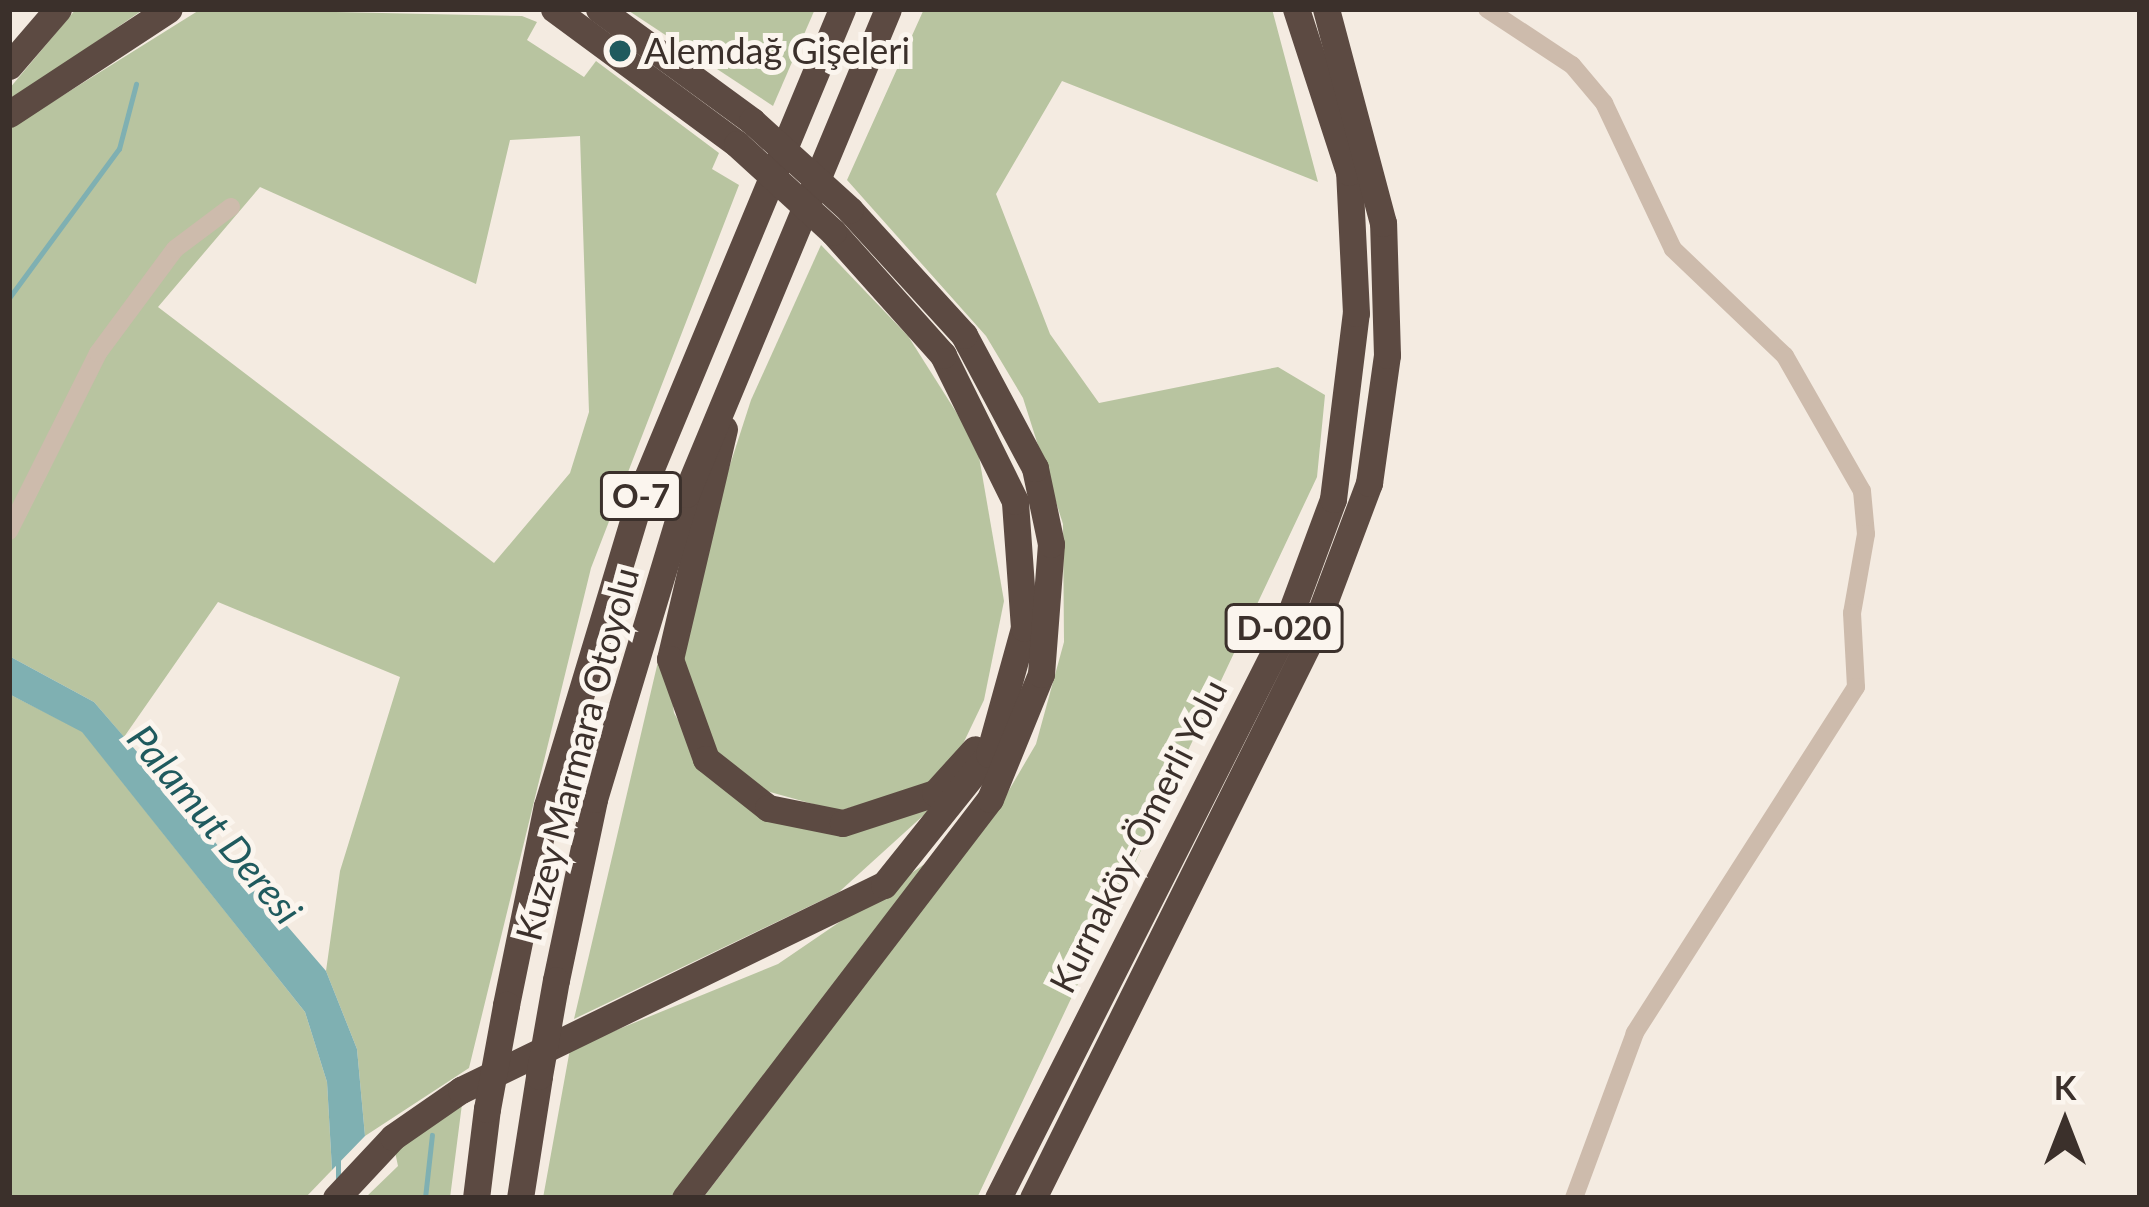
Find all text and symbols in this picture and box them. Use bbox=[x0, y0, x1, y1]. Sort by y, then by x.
place label: Alemdağ Gişeleri bbox=[644, 29, 910, 73]
marker: Alemdağ Gişeleri bbox=[607, 38, 633, 64]
road number: O-7 bbox=[599, 469, 683, 523]
street label: Kuzey Marmara Otoyolu bbox=[506, 562, 648, 946]
road number: D-020 bbox=[1224, 601, 1344, 655]
street label: Kurnaköy-Ömerli Yolu bbox=[1040, 672, 1236, 1000]
water label: Palamut Deresi bbox=[118, 715, 312, 933]
north arrow bbox=[2005, 1063, 2125, 1183]
text: K bbox=[2054, 1067, 2076, 1107]

